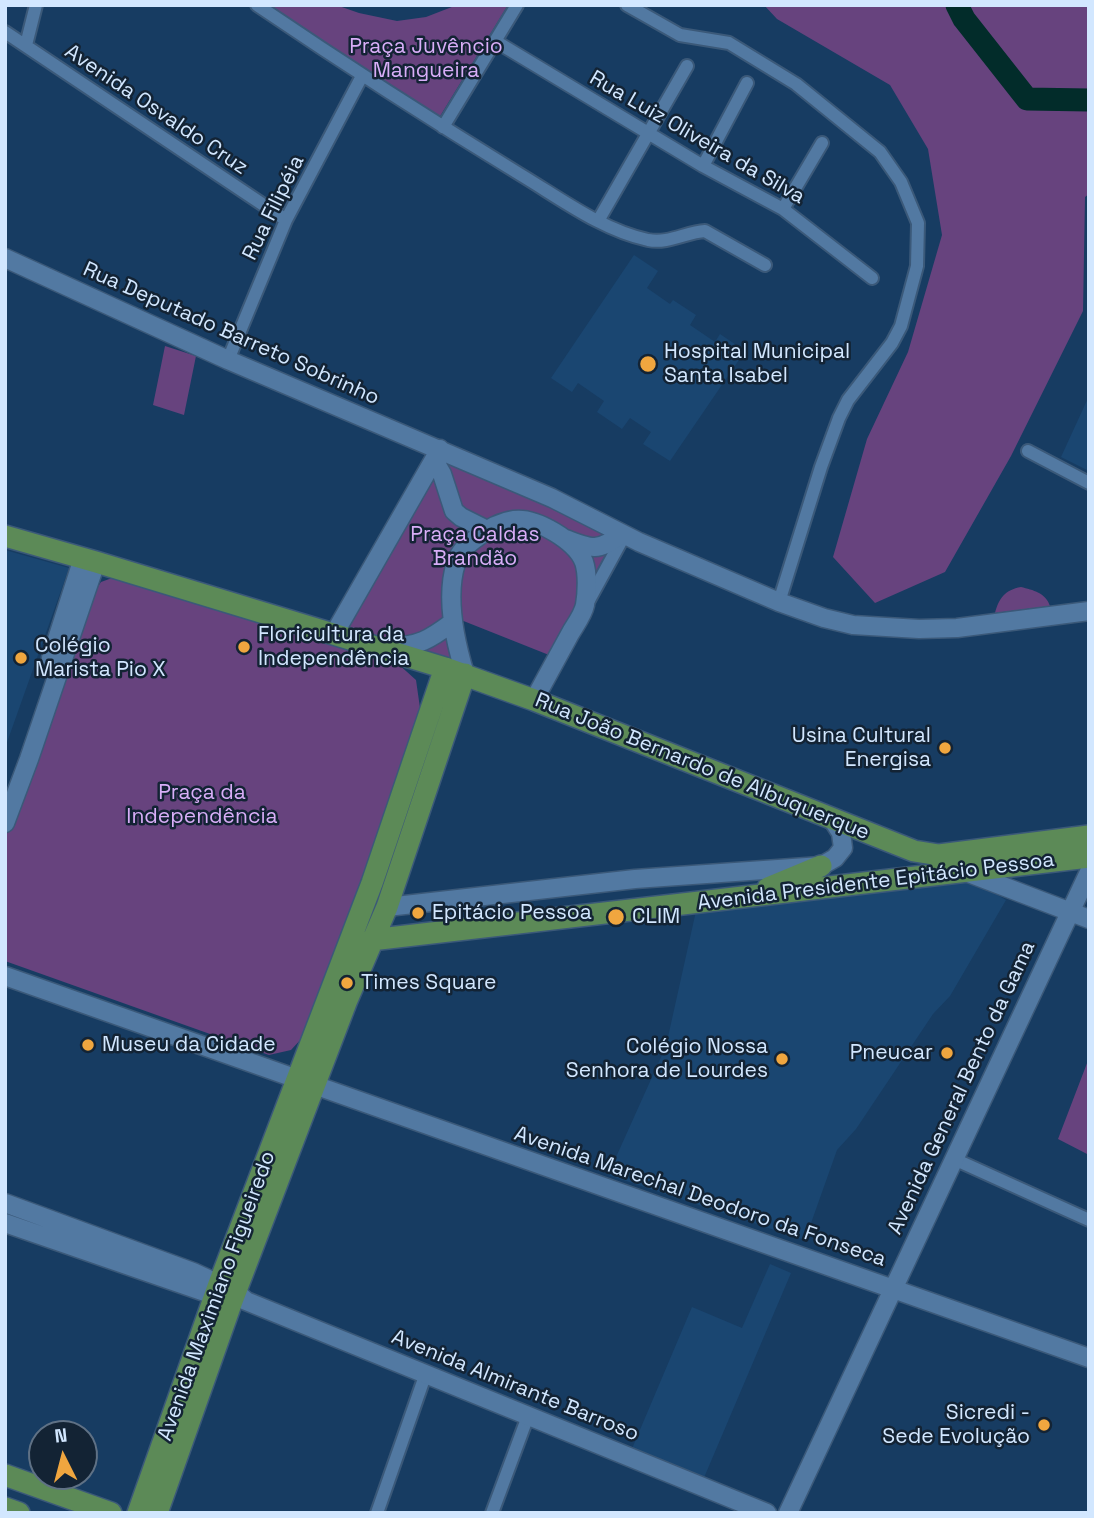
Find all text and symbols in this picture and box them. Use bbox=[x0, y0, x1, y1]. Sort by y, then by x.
park label: Praça Juvêncio Mangueira bbox=[349, 34, 503, 84]
street label: Avenida Osvaldo Cruz bbox=[60, 39, 252, 181]
street label: Rua Luiz Oliveira da Silva bbox=[585, 66, 809, 210]
street label: Rua Filipéia bbox=[238, 151, 310, 265]
street label: Rua Deputado Barreto Sobrinho bbox=[79, 257, 383, 411]
place label: Hospital Municipal Santa Isabel bbox=[664, 339, 850, 389]
marker: Hospital Municipal Santa Isabel bbox=[638, 354, 658, 374]
park label: Praça Caldas Brandão bbox=[410, 522, 540, 572]
place label: Floricultura da Independência bbox=[258, 622, 409, 672]
place label: Colégio Marista Pio X bbox=[35, 633, 166, 683]
marker: Floricultura da Independência bbox=[236, 639, 252, 655]
marker: Colégio Marista Pio X bbox=[13, 650, 29, 666]
street label: Rua João Bernardo de Albuquerque bbox=[531, 688, 873, 846]
place label: Usina Cultural Energisa bbox=[792, 723, 931, 773]
marker: Usina Cultural Energisa bbox=[937, 740, 953, 756]
park label: Praça da Independência bbox=[126, 780, 278, 830]
street label: Avenida Presidente Epitácio Pessoa bbox=[696, 848, 1056, 916]
place label: Epitácio Pessoa bbox=[432, 900, 592, 926]
place label: CLIM bbox=[632, 904, 680, 930]
marker: Epitácio Pessoa bbox=[410, 905, 426, 921]
marker: CLIM bbox=[606, 907, 626, 927]
street label: Avenida General Bento da Gama bbox=[883, 937, 1041, 1239]
place label: Times Square bbox=[361, 970, 497, 996]
marker: Times Square bbox=[339, 975, 355, 991]
place label: Museu da Cidade bbox=[102, 1032, 276, 1058]
place label: Colégio Nossa Senhora de Lourdes bbox=[566, 1034, 768, 1084]
marker: Museu da Cidade bbox=[80, 1037, 96, 1053]
place label: Pneucar bbox=[850, 1040, 933, 1066]
marker: Pneucar bbox=[939, 1045, 955, 1061]
marker: Colégio Nossa Senhora de Lourdes bbox=[774, 1051, 790, 1067]
street label: Avenida Marechal Deodoro da Fonseca bbox=[511, 1121, 889, 1273]
street label: Avenida Maximiano Figueiredo bbox=[153, 1148, 281, 1444]
street label: Avenida Almirante Barroso bbox=[388, 1325, 642, 1447]
place label: Sicredi - Sede Evolução bbox=[882, 1400, 1030, 1450]
marker: Sicredi - Sede Evolução bbox=[1036, 1417, 1052, 1433]
north arrow bbox=[28, 1420, 98, 1490]
text: N bbox=[53, 1423, 69, 1449]

